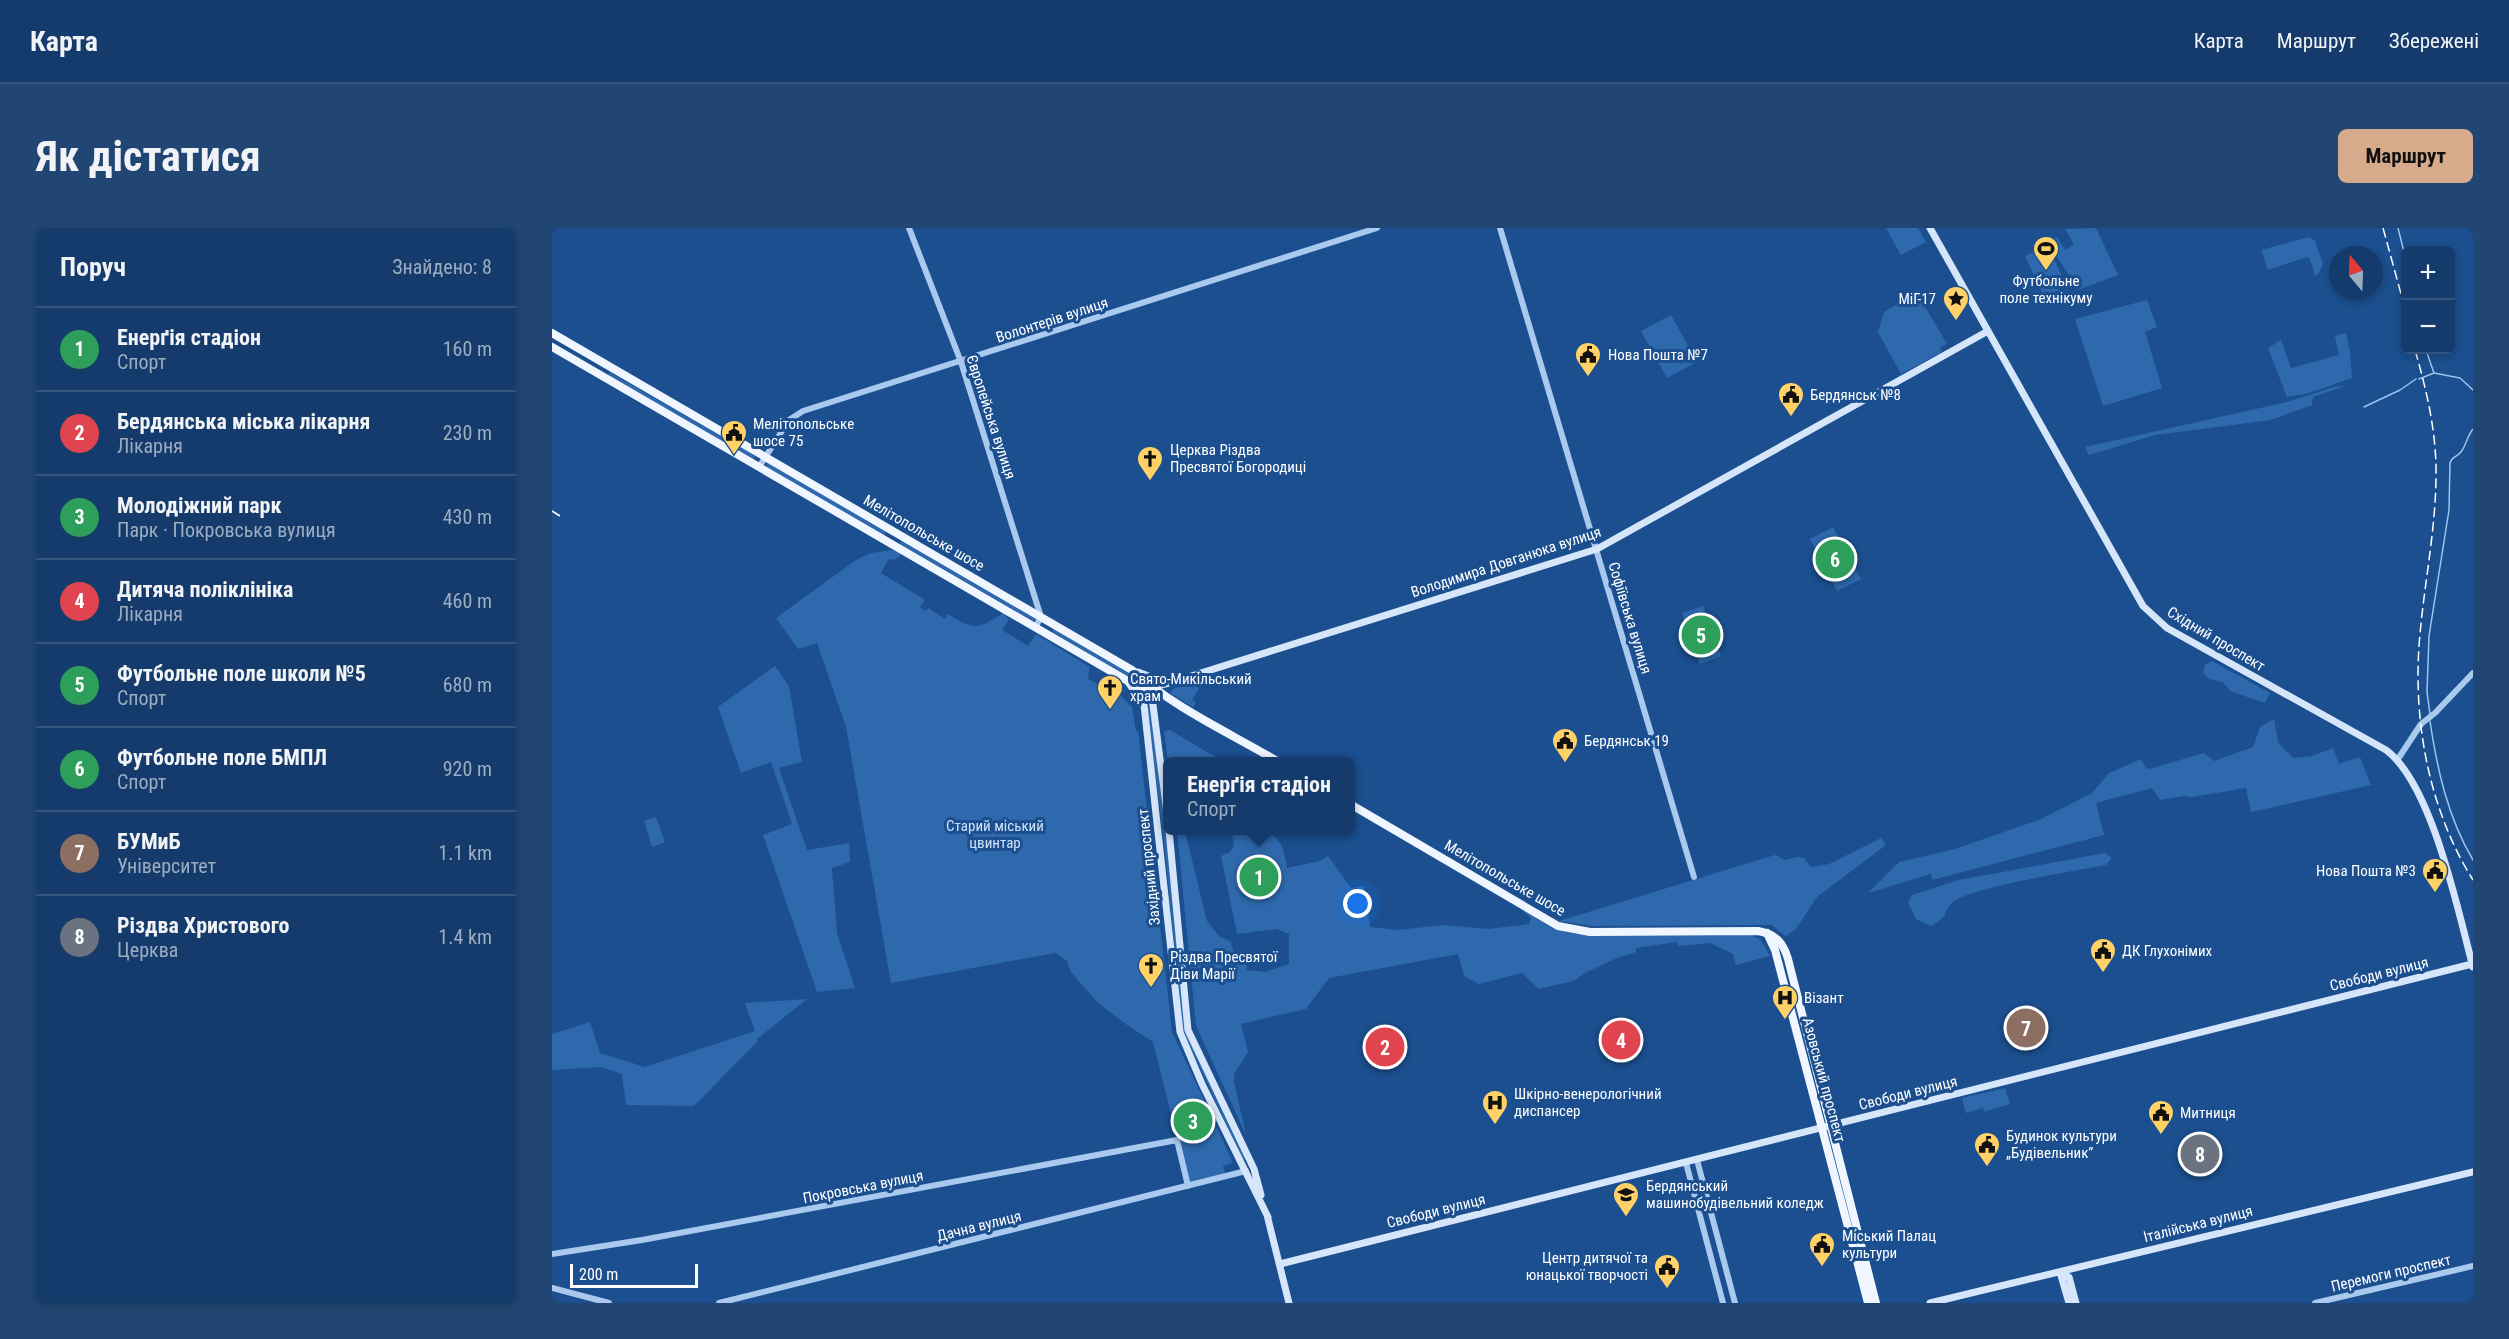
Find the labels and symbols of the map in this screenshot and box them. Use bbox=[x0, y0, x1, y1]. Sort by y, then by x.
sports icon: Футбольне поле технікуму bbox=[2031, 234, 2061, 272]
north arrow bbox=[2329, 246, 2383, 300]
place label: Футбольне поле технікуму bbox=[1999, 272, 2093, 307]
place icon: МіГ-17 bbox=[1941, 284, 1971, 322]
place label: МіГ-17 bbox=[1898, 290, 1936, 308]
street label: Волонтерів вулиця bbox=[994, 293, 1110, 347]
public building icon: Нова Пошта №7 bbox=[1573, 340, 1603, 378]
place label: Нова Пошта №7 bbox=[1608, 346, 1708, 364]
street label: Європейська вулиця bbox=[962, 353, 1020, 481]
public building icon: Бердянськ №8 bbox=[1776, 380, 1806, 418]
place label: Бердянськ №8 bbox=[1810, 386, 1901, 404]
place label: Мелітопольське шосе 75 bbox=[753, 415, 854, 450]
public building icon: Мелітопольське шосе 75 bbox=[719, 418, 749, 456]
place label: Церква Різдва Пресвятої Богородиці bbox=[1170, 441, 1306, 476]
church icon: Церква Різдва Пресвятої Богородиці bbox=[1135, 444, 1165, 482]
street label: Мелітопольське шосе bbox=[860, 491, 988, 575]
street label: Володимира Довганюка вулиця bbox=[1409, 523, 1603, 601]
pin: 6 bbox=[1816, 536, 1854, 582]
street label: Софіївська вулиця bbox=[1604, 560, 1656, 676]
street label: Східний проспект bbox=[2164, 603, 2268, 675]
pin: 5 bbox=[1682, 612, 1720, 658]
place label: Свято-Микільський храм bbox=[1130, 670, 1252, 705]
church icon: Свято-Микільський храм bbox=[1095, 673, 1125, 711]
public building icon: Бердянськ 19 bbox=[1550, 726, 1580, 764]
place label: Бердянськ 19 bbox=[1584, 732, 1669, 750]
street label: Західний проспект bbox=[1134, 808, 1164, 926]
park label: Старий міський цвинтар bbox=[946, 817, 1044, 852]
street label: Мелітопольське шосе bbox=[1441, 836, 1569, 920]
pin: 1 bbox=[1240, 854, 1278, 900]
public building icon: Нова Пошта №3 bbox=[2420, 856, 2450, 894]
place label: Нова Пошта №3 bbox=[2316, 862, 2416, 880]
your location bbox=[1343, 889, 1372, 918]
public building icon: ДК Глухонімих bbox=[2088, 936, 2118, 974]
place label: ДК Глухонімих bbox=[2122, 942, 2213, 960]
place label: Різдва Пресвятої Діви Марії bbox=[1170, 948, 1279, 983]
church icon: Різдва Пресвятої Діви Марії bbox=[1136, 951, 1166, 989]
street label: Свободи вулиця bbox=[2328, 953, 2430, 995]
hospital icon: Візант bbox=[1770, 983, 1800, 1021]
place label: Візант bbox=[1804, 989, 1844, 1007]
pin: 7 bbox=[2006, 1006, 2046, 1050]
street label: Азовський проспект bbox=[1799, 1016, 1849, 1144]
pin: 4 bbox=[1602, 1018, 1640, 1062]
pin: 2 bbox=[1366, 1024, 1404, 1070]
street label: Свободи вулиця bbox=[1857, 1072, 1959, 1114]
place label: Шкірно-венерологічний диспансер bbox=[1514, 1085, 1662, 1120]
hospital icon: Шкірно-венерологічний диспансер bbox=[1480, 1088, 1510, 1126]
pin: 3 bbox=[1174, 1098, 1212, 1144]
public building icon: Митниця bbox=[2146, 1098, 2176, 1136]
place label: Митниця bbox=[2180, 1104, 2236, 1122]
place label: Будинок культури „Будівельник” bbox=[2006, 1127, 2117, 1162]
public building icon: Будинок культури „Будівельник” bbox=[1972, 1130, 2002, 1168]
pin: 8 bbox=[2180, 1132, 2220, 1176]
street label: Покровська вулиця bbox=[801, 1166, 925, 1208]
place label: Бердянський машинобудівельний коледж bbox=[1646, 1177, 1824, 1212]
school or university icon: Бердянський машинобудівельний коледж bbox=[1611, 1180, 1641, 1218]
street label: Свободи вулиця bbox=[1385, 1190, 1487, 1232]
street label: Італійська вулиця bbox=[2142, 1202, 2254, 1246]
street label: Дачна вулиця bbox=[935, 1207, 1023, 1245]
place label: Міський Палац культури bbox=[1842, 1227, 1936, 1262]
public building icon: Міський Палац культури bbox=[1807, 1230, 1837, 1268]
place label: Центр дитячої та юнацької творчості bbox=[1526, 1249, 1648, 1284]
street label: Перемоги проспект bbox=[2329, 1250, 2453, 1296]
public building icon: Центр дитячої та юнацької творчості bbox=[1652, 1252, 1682, 1290]
scale bar bbox=[570, 1261, 698, 1288]

